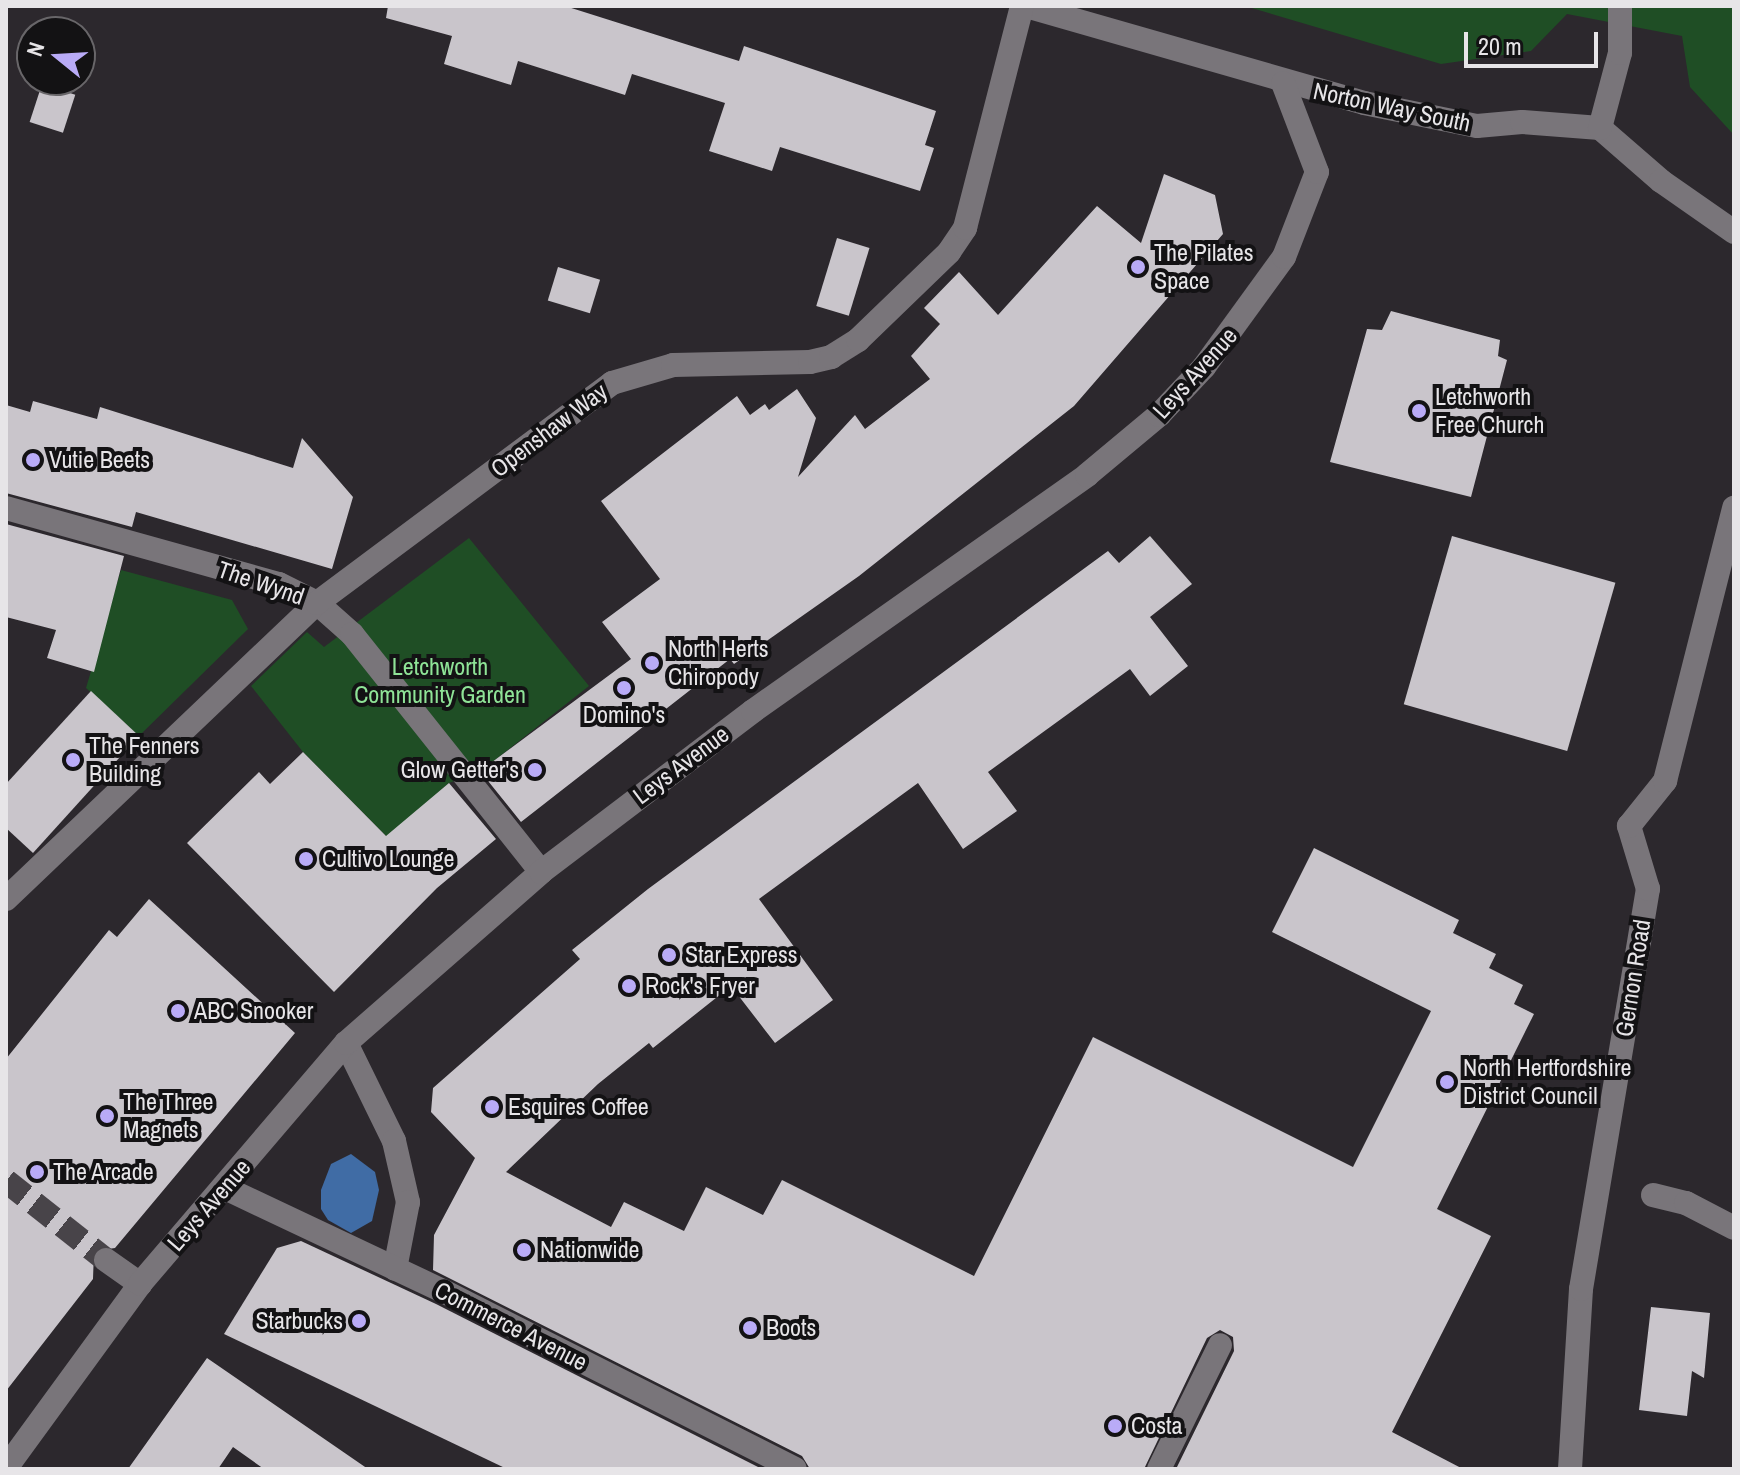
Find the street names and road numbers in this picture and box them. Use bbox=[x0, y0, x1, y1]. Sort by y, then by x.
street label: Norton Way South bbox=[1311, 76, 1473, 138]
street label: Leys Avenue bbox=[1146, 321, 1244, 425]
street label: Openshaw Way bbox=[485, 377, 613, 483]
street label: The Wynd bbox=[214, 555, 308, 611]
street label: Leys Avenue bbox=[627, 719, 735, 811]
street label: Gernon Road bbox=[1610, 917, 1656, 1039]
street label: Leys Avenue bbox=[161, 1153, 257, 1257]
street label: Commerce Avenue bbox=[430, 1275, 592, 1377]

